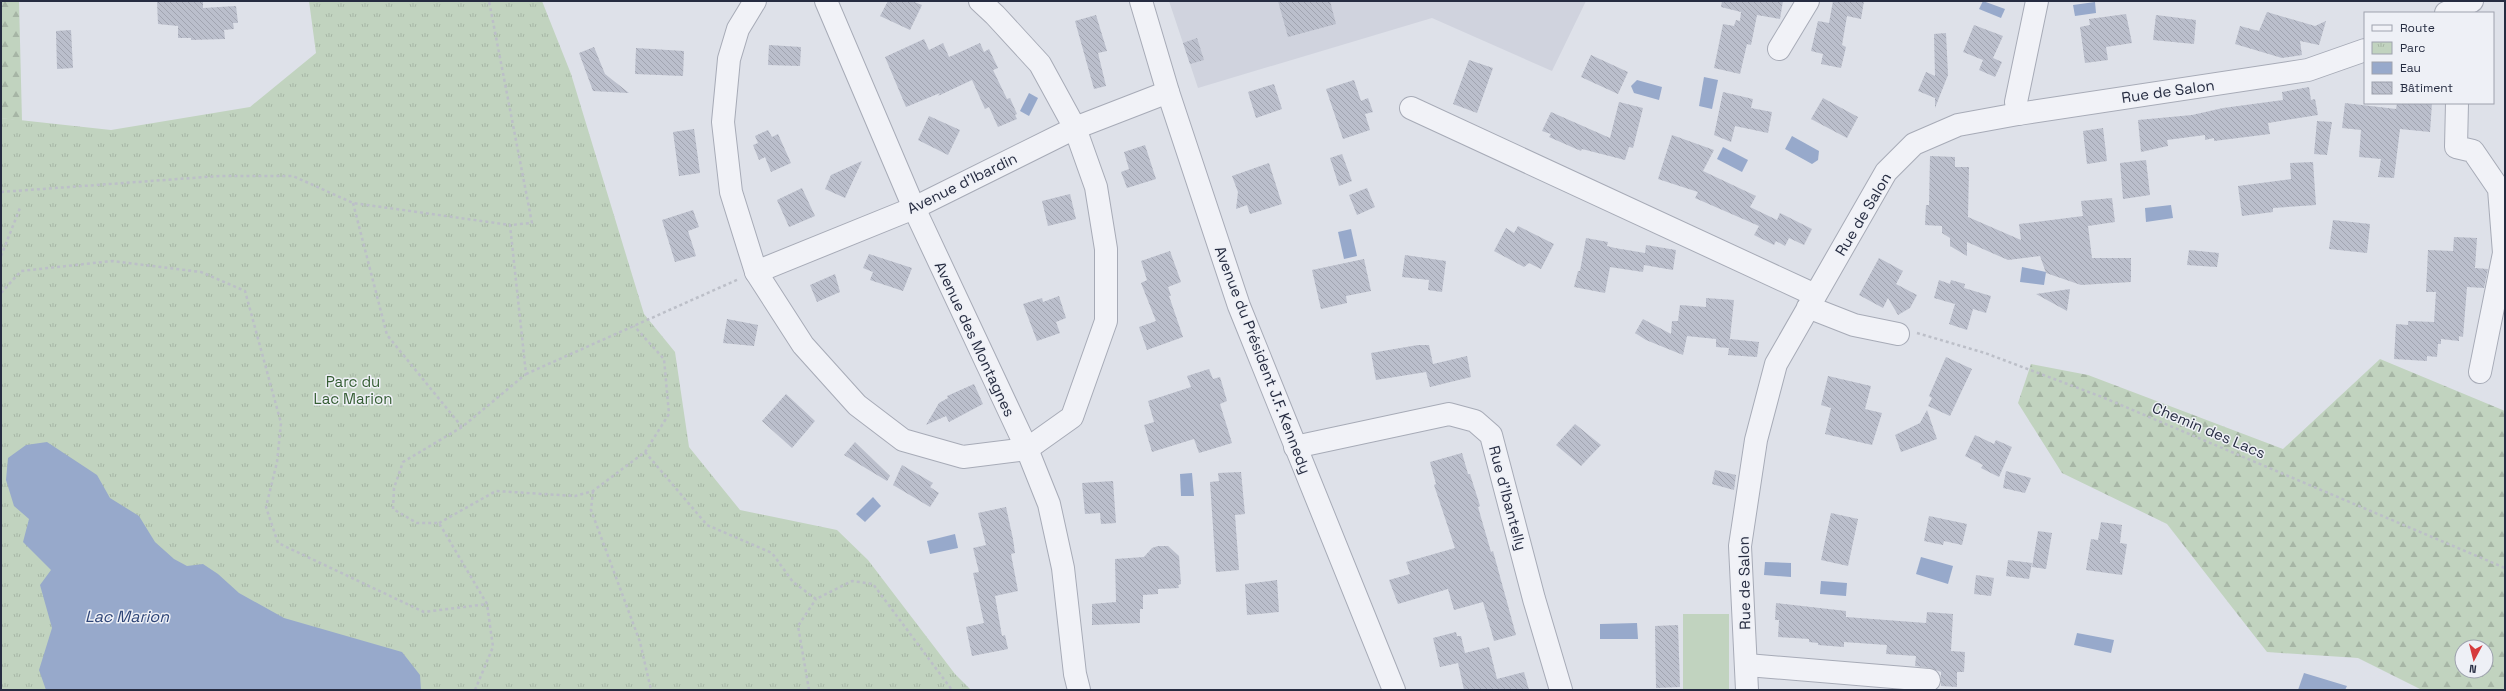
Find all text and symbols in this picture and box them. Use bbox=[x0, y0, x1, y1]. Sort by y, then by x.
legend bbox=[2364, 12, 2494, 104]
text: Route bbox=[2400, 20, 2435, 36]
text: Parc bbox=[2400, 40, 2425, 56]
text: Eau bbox=[2400, 60, 2421, 76]
street label: Rue de Salon bbox=[2120, 75, 2216, 107]
text: Bâtiment bbox=[2400, 80, 2453, 96]
street label: Avenue d'Ibardin bbox=[904, 148, 1020, 218]
street label: Rue de Salon bbox=[1831, 169, 1895, 259]
street label: Avenue du Président J.F. Kennedy bbox=[1211, 243, 1315, 477]
street label: Avenue des Montagnes bbox=[931, 258, 1019, 420]
park label: Parc du Lac Marion bbox=[314, 372, 392, 408]
street label: Chemin des Lacs bbox=[2150, 398, 2269, 462]
street label: Rue d'Ibantelly bbox=[1485, 443, 1531, 553]
street label: Rue de Salon bbox=[1734, 536, 1754, 630]
water label: Lac Marion bbox=[85, 606, 170, 627]
north arrow bbox=[2454, 639, 2494, 679]
text: N bbox=[2468, 662, 2477, 676]

